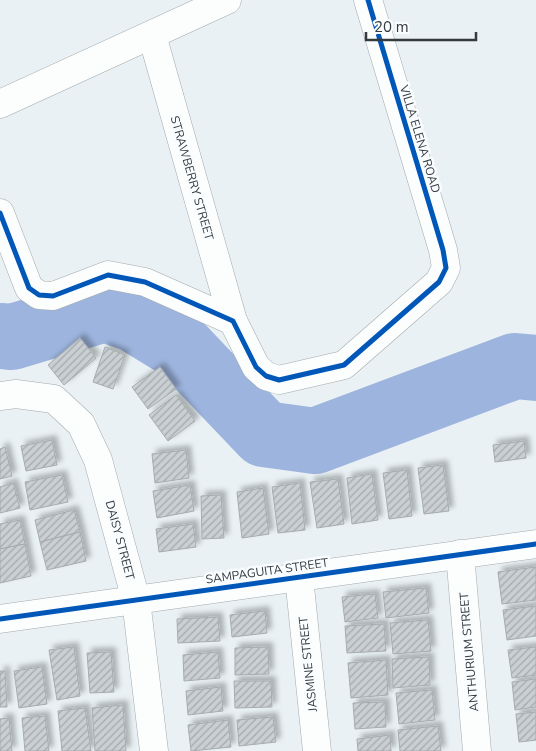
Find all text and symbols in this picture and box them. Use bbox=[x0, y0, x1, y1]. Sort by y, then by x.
scale bar bbox=[366, 10, 476, 42]
text: 20 m bbox=[374, 17, 409, 37]
street label: VILLA ELENA ROAD bbox=[396, 82, 444, 195]
street label: STRAWBERRY STREET bbox=[167, 114, 218, 243]
street label: DAISY STREET bbox=[102, 499, 138, 582]
street label: SAMPAGUITA STREET bbox=[205, 554, 330, 588]
street label: ANTHURIUM STREET bbox=[456, 591, 482, 712]
street label: JASMINE STREET bbox=[295, 615, 321, 713]

